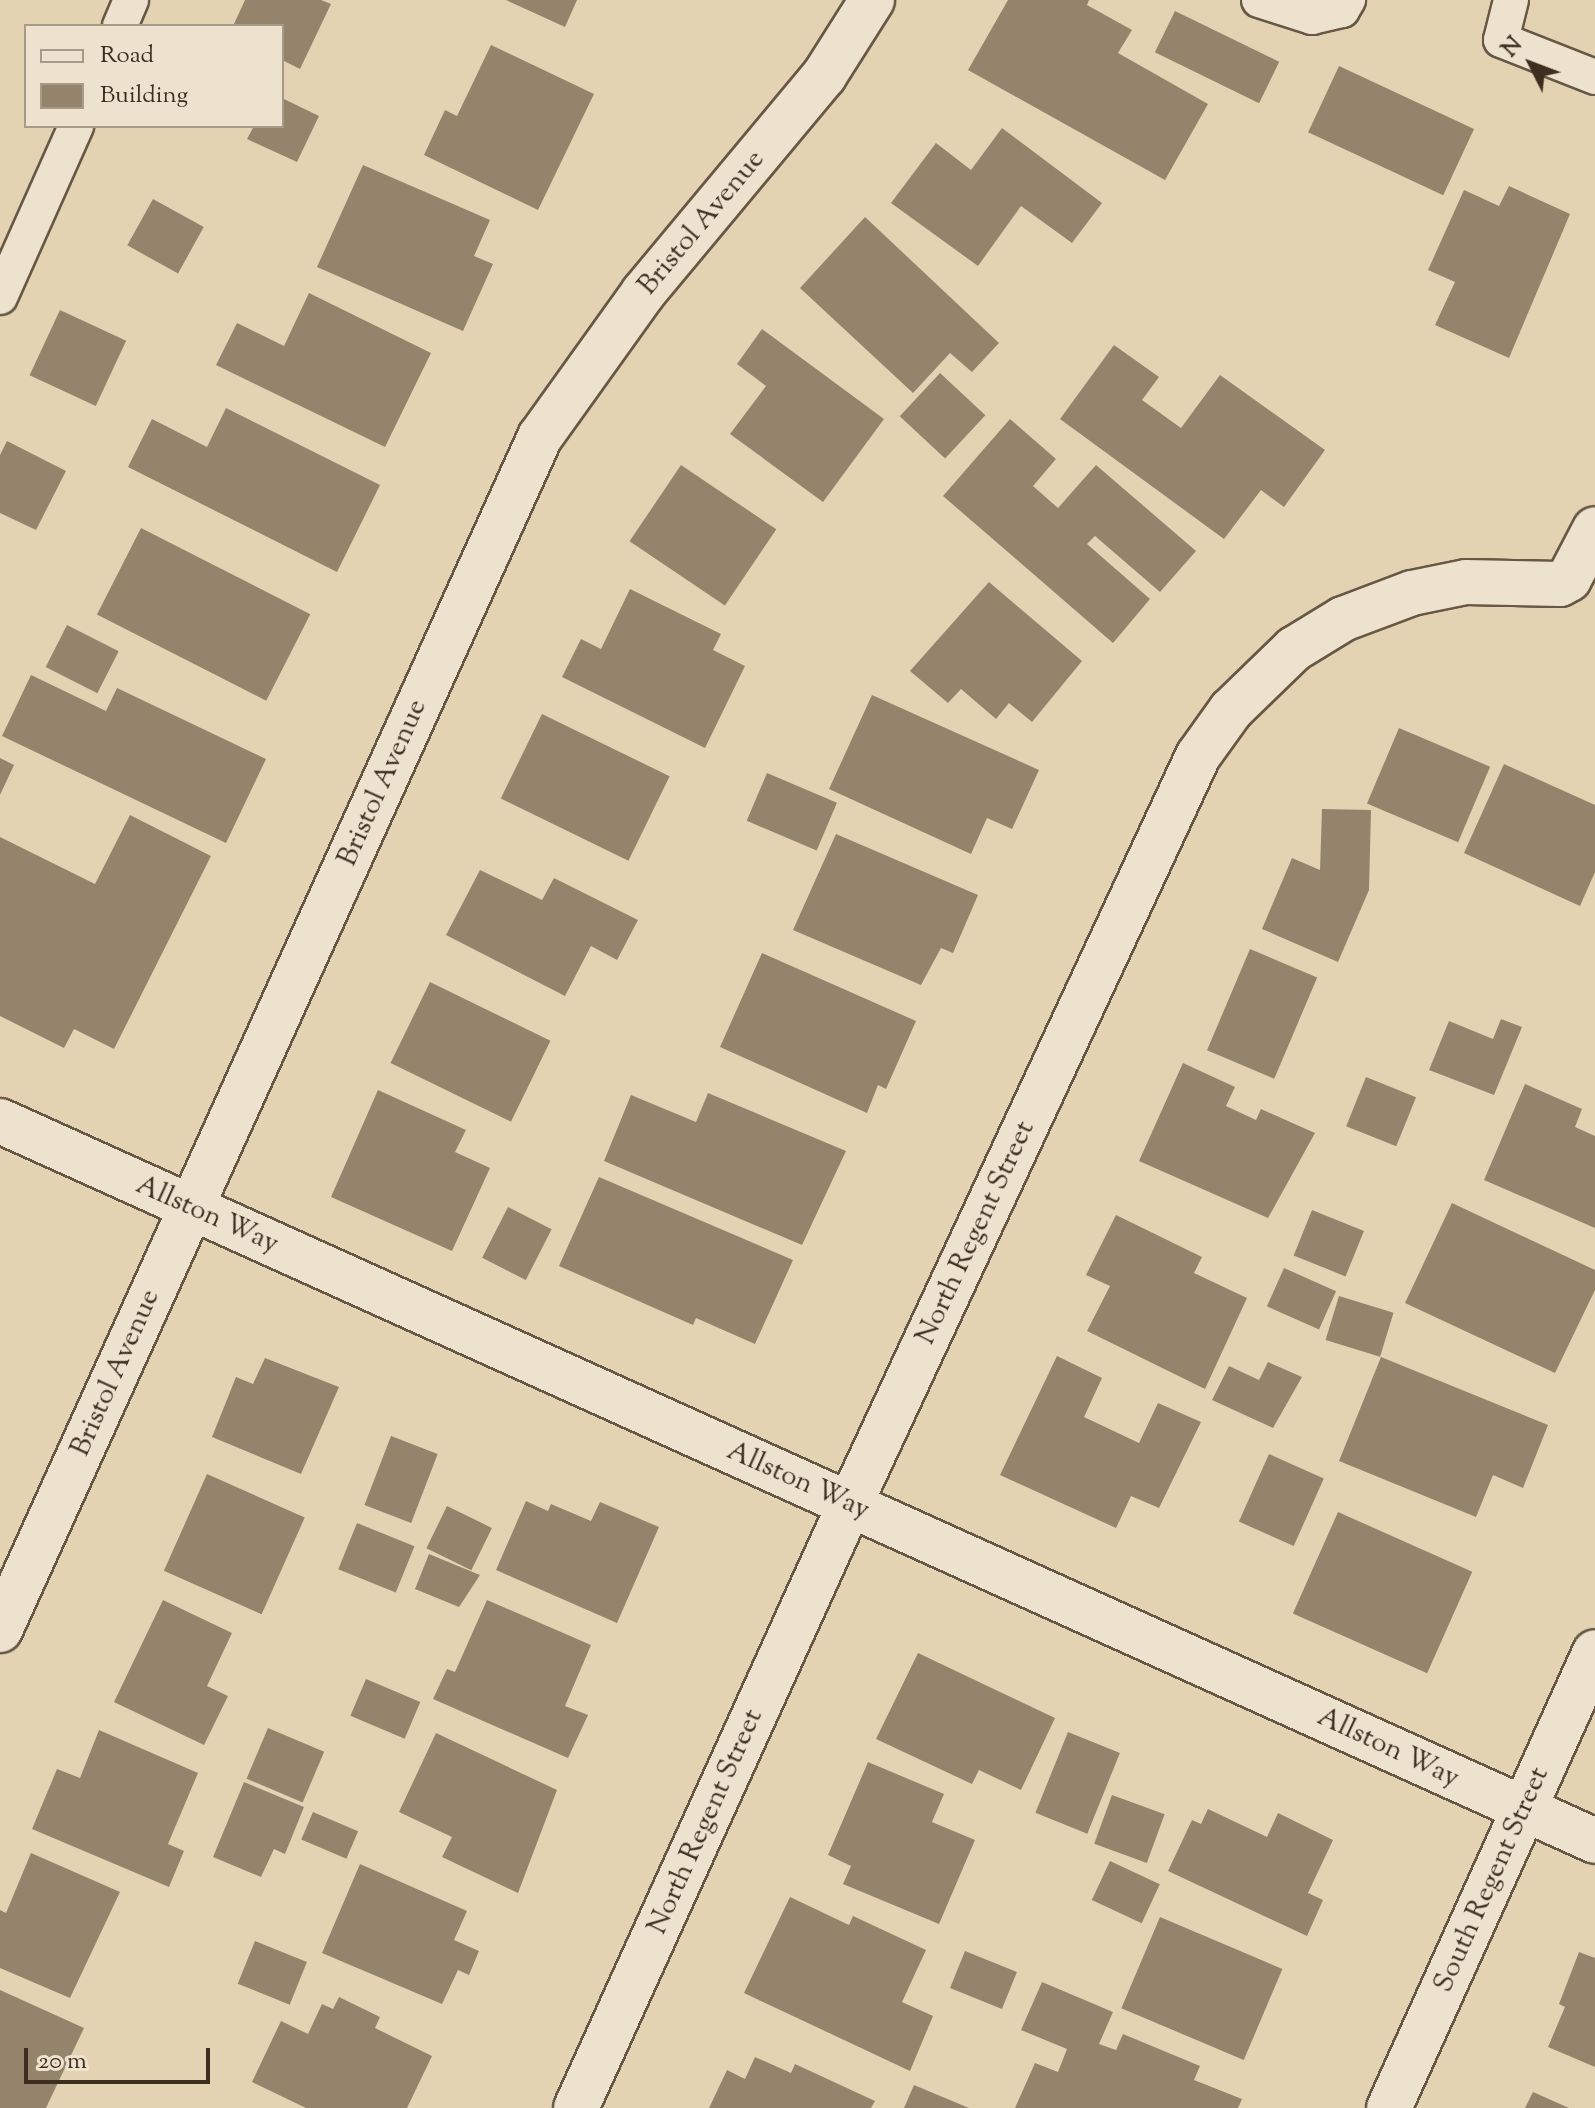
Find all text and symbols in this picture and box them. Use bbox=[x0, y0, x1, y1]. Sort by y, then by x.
legend bbox=[24, 24, 284, 128]
north arrow bbox=[1491, 24, 1571, 104]
text: N bbox=[1495, 31, 1531, 65]
text: Road bbox=[100, 39, 154, 73]
text: Building bbox=[100, 79, 188, 113]
street label: Bristol Avenue bbox=[632, 144, 772, 302]
street label: Bristol Avenue bbox=[331, 694, 435, 872]
street label: North Regent Street bbox=[909, 1116, 1043, 1350]
street label: Allston Way bbox=[130, 1169, 284, 1261]
street label: Bristol Avenue bbox=[64, 1284, 168, 1462]
street label: Allston Way bbox=[721, 1435, 875, 1527]
street label: Allston Way bbox=[1312, 1701, 1464, 1795]
street label: North Regent Street bbox=[641, 1704, 771, 1940]
street label: South Regent Street bbox=[1427, 1762, 1557, 1998]
scale bar bbox=[28, 2032, 214, 2082]
text: 20 m bbox=[38, 2045, 87, 2079]

